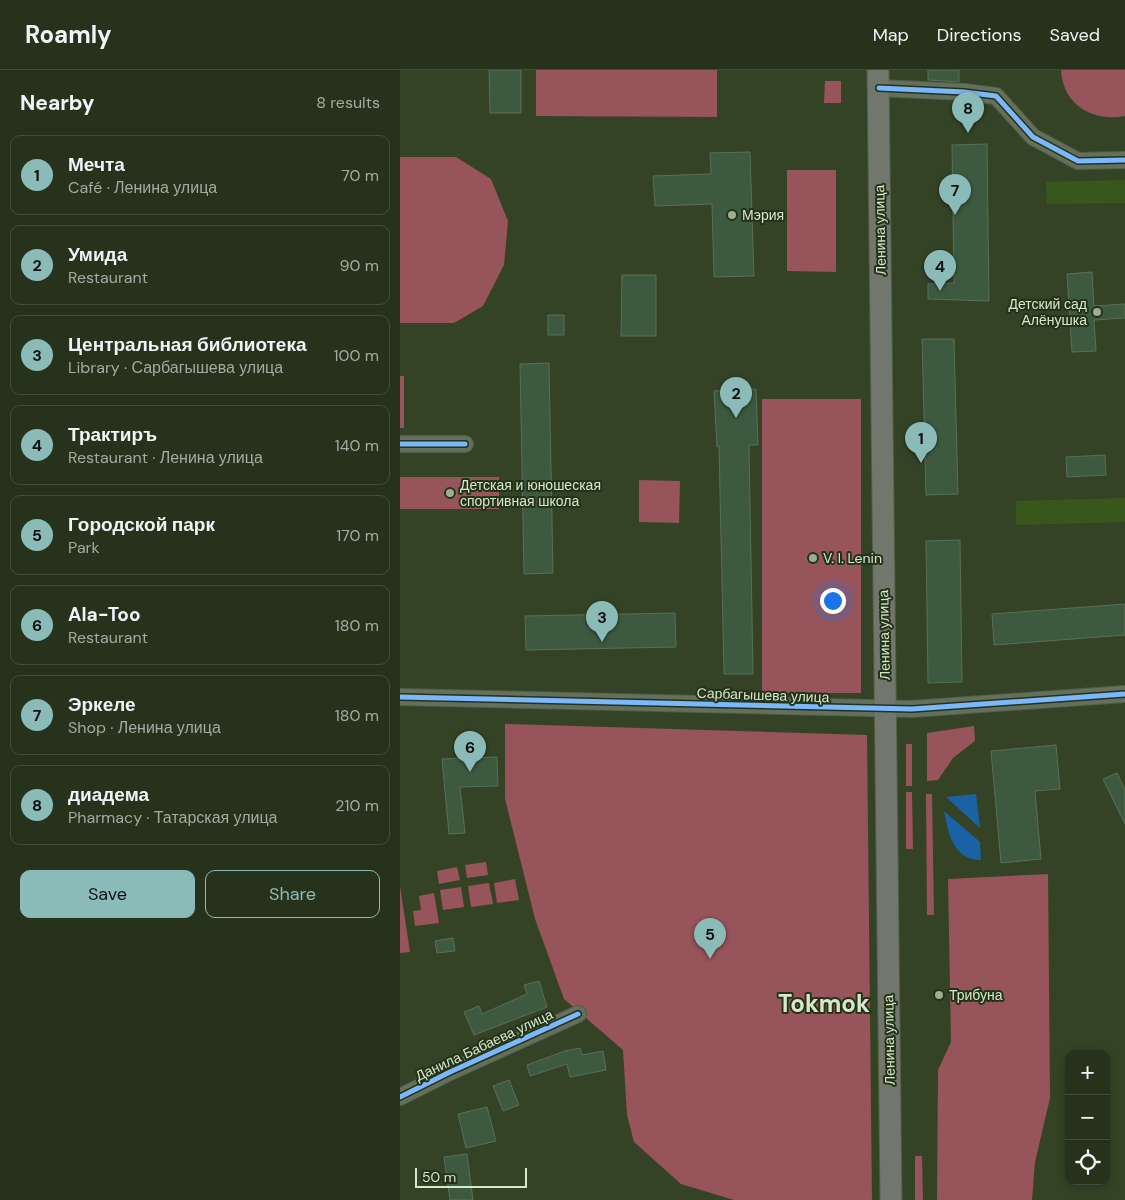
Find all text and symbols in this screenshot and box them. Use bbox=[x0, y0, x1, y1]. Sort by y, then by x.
text: Roamly bbox=[25, 19, 112, 50]
text: Map bbox=[873, 23, 909, 47]
text: Directions bbox=[937, 23, 1022, 47]
text: Saved bbox=[1050, 23, 1100, 47]
text: Nearby bbox=[20, 89, 94, 117]
text: 8 results bbox=[316, 92, 380, 113]
pin: 8 bbox=[952, 92, 984, 133]
text: Мечта bbox=[68, 152, 125, 177]
text: 1 bbox=[34, 165, 40, 186]
text: 70 m bbox=[341, 165, 379, 186]
pin: 7 bbox=[939, 174, 971, 215]
text: Café · Ленина улица bbox=[68, 177, 217, 198]
street label: Ленина улица bbox=[870, 185, 890, 275]
place label: Мэрия bbox=[742, 206, 784, 224]
marker: Мэрия bbox=[726, 209, 738, 221]
text: Умида bbox=[68, 242, 127, 267]
pin: 4 bbox=[924, 250, 956, 291]
text: 2 bbox=[32, 255, 42, 276]
text: 90 m bbox=[339, 255, 379, 276]
text: Restaurant bbox=[68, 267, 148, 288]
place label: Детский сад Алёнушка bbox=[1008, 295, 1087, 329]
marker: Детский сад Алёнушка bbox=[1091, 306, 1103, 318]
text: Центральная библиотека bbox=[68, 332, 307, 357]
text: 3 bbox=[32, 345, 42, 366]
text: 100 m bbox=[334, 345, 379, 366]
text: Library · Сарбагышева улица bbox=[68, 357, 283, 378]
pin: 2 bbox=[720, 377, 752, 418]
text: Трактиръ bbox=[68, 422, 157, 447]
pin: 1 bbox=[905, 422, 937, 463]
text: 4 bbox=[32, 435, 42, 456]
text: 140 m bbox=[335, 435, 379, 456]
text: Restaurant · Ленина улица bbox=[68, 447, 263, 468]
place label: Детская и юношеская спортивная школа bbox=[460, 476, 601, 510]
marker: Детская и юношеская спортивная школа bbox=[444, 487, 456, 499]
text: Городской парк bbox=[68, 512, 215, 537]
text: 5 bbox=[32, 525, 42, 546]
text: 170 m bbox=[336, 525, 379, 546]
text: Park bbox=[68, 537, 100, 558]
place label: V. I. Lenin bbox=[823, 549, 882, 567]
marker: V. I. Lenin bbox=[807, 552, 819, 564]
your location bbox=[820, 588, 846, 614]
street label: Ленина улица bbox=[874, 590, 894, 680]
pin: 3 bbox=[586, 601, 618, 642]
text: Ala-Too bbox=[68, 602, 141, 627]
text: 6 bbox=[32, 615, 42, 636]
text: 180 m bbox=[335, 615, 379, 636]
text: Restaurant bbox=[68, 627, 148, 648]
street label: Сарбагышева улица bbox=[696, 684, 830, 706]
text: Эркеле bbox=[68, 692, 136, 717]
text: 7 bbox=[33, 705, 41, 726]
text: 180 m bbox=[335, 705, 379, 726]
text: Shop · Ленина улица bbox=[68, 717, 221, 738]
pin: 6 bbox=[454, 731, 486, 772]
text: диадема bbox=[68, 782, 149, 807]
text: 8 bbox=[32, 795, 42, 816]
text: 210 m bbox=[335, 795, 379, 816]
text: Pharmacy · Татарская улица bbox=[68, 807, 278, 828]
button: Save bbox=[20, 870, 195, 918]
button: Share bbox=[205, 870, 380, 918]
pin: 5 bbox=[694, 918, 726, 959]
place label: Трибуна bbox=[949, 986, 1003, 1004]
district label: Tokmok bbox=[778, 988, 870, 1019]
marker: Трибуна bbox=[933, 989, 945, 1001]
street label: Ленина улица bbox=[879, 995, 899, 1085]
street label: Данила Бабаева улица bbox=[412, 1005, 556, 1085]
map controls bbox=[1065, 1050, 1110, 1185]
button: + bbox=[1065, 1050, 1110, 1095]
button: − bbox=[1065, 1095, 1110, 1140]
button: locate bbox=[1065, 1140, 1110, 1185]
scale bar bbox=[415, 1165, 528, 1188]
text: 50 m bbox=[422, 1168, 456, 1186]

